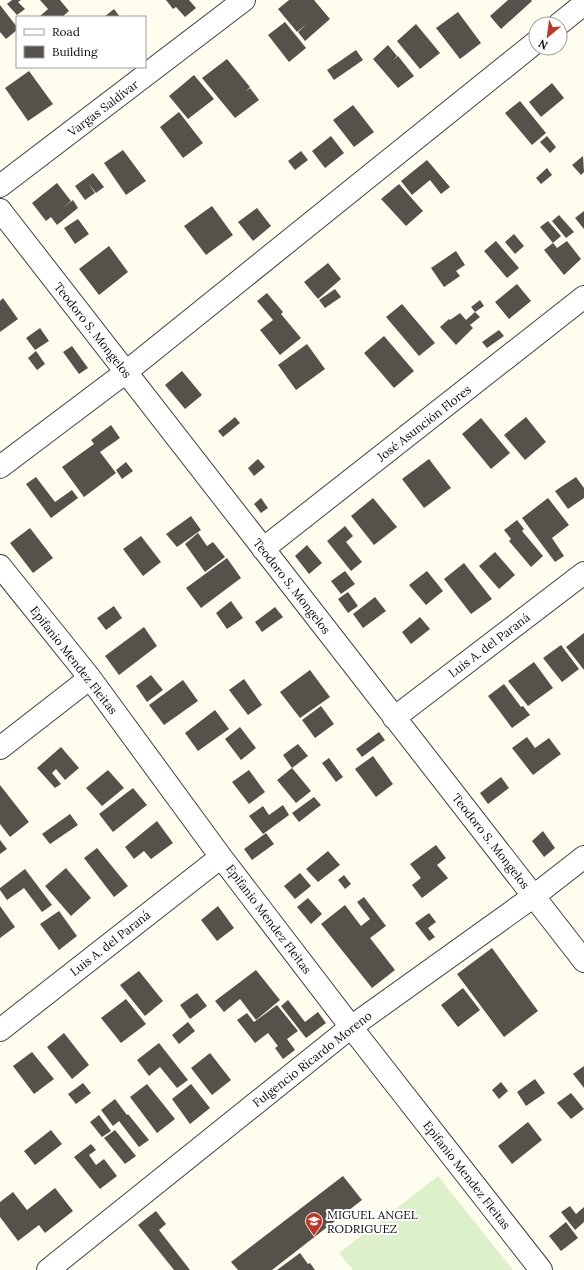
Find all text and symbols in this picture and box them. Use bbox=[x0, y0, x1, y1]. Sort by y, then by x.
legend bbox=[16, 16, 146, 68]
north arrow bbox=[528, 16, 568, 56]
text: Road bbox=[52, 24, 80, 39]
text: N bbox=[536, 36, 550, 53]
text: Building bbox=[52, 44, 98, 59]
street label: Vargas Saldívar bbox=[64, 76, 142, 140]
street label: Teodoro S. Mongelos bbox=[51, 279, 135, 381]
street label: José Asunción Flores bbox=[373, 381, 474, 465]
street label: Teodoro S. Mongelos bbox=[250, 535, 334, 637]
street label: Epifanio Mendez Fleitas bbox=[27, 603, 121, 717]
street label: Luis A. del Paraná bbox=[445, 609, 533, 681]
street label: Teodoro S. Mongelos bbox=[449, 790, 533, 892]
street label: Epifanio Mendez Fleitas bbox=[223, 861, 315, 977]
street label: Luis A. del Paraná bbox=[67, 907, 153, 979]
street label: Fulgencio Ricardo Moreno bbox=[249, 1008, 375, 1110]
street label: Epifanio Mendez Fleitas bbox=[420, 1118, 514, 1232]
place label: MIGUEL ANGEL RODRIGUEZ bbox=[327, 1207, 418, 1236]
school or university icon: MIGUEL ANGEL RODRIGUEZ bbox=[304, 1211, 324, 1236]

